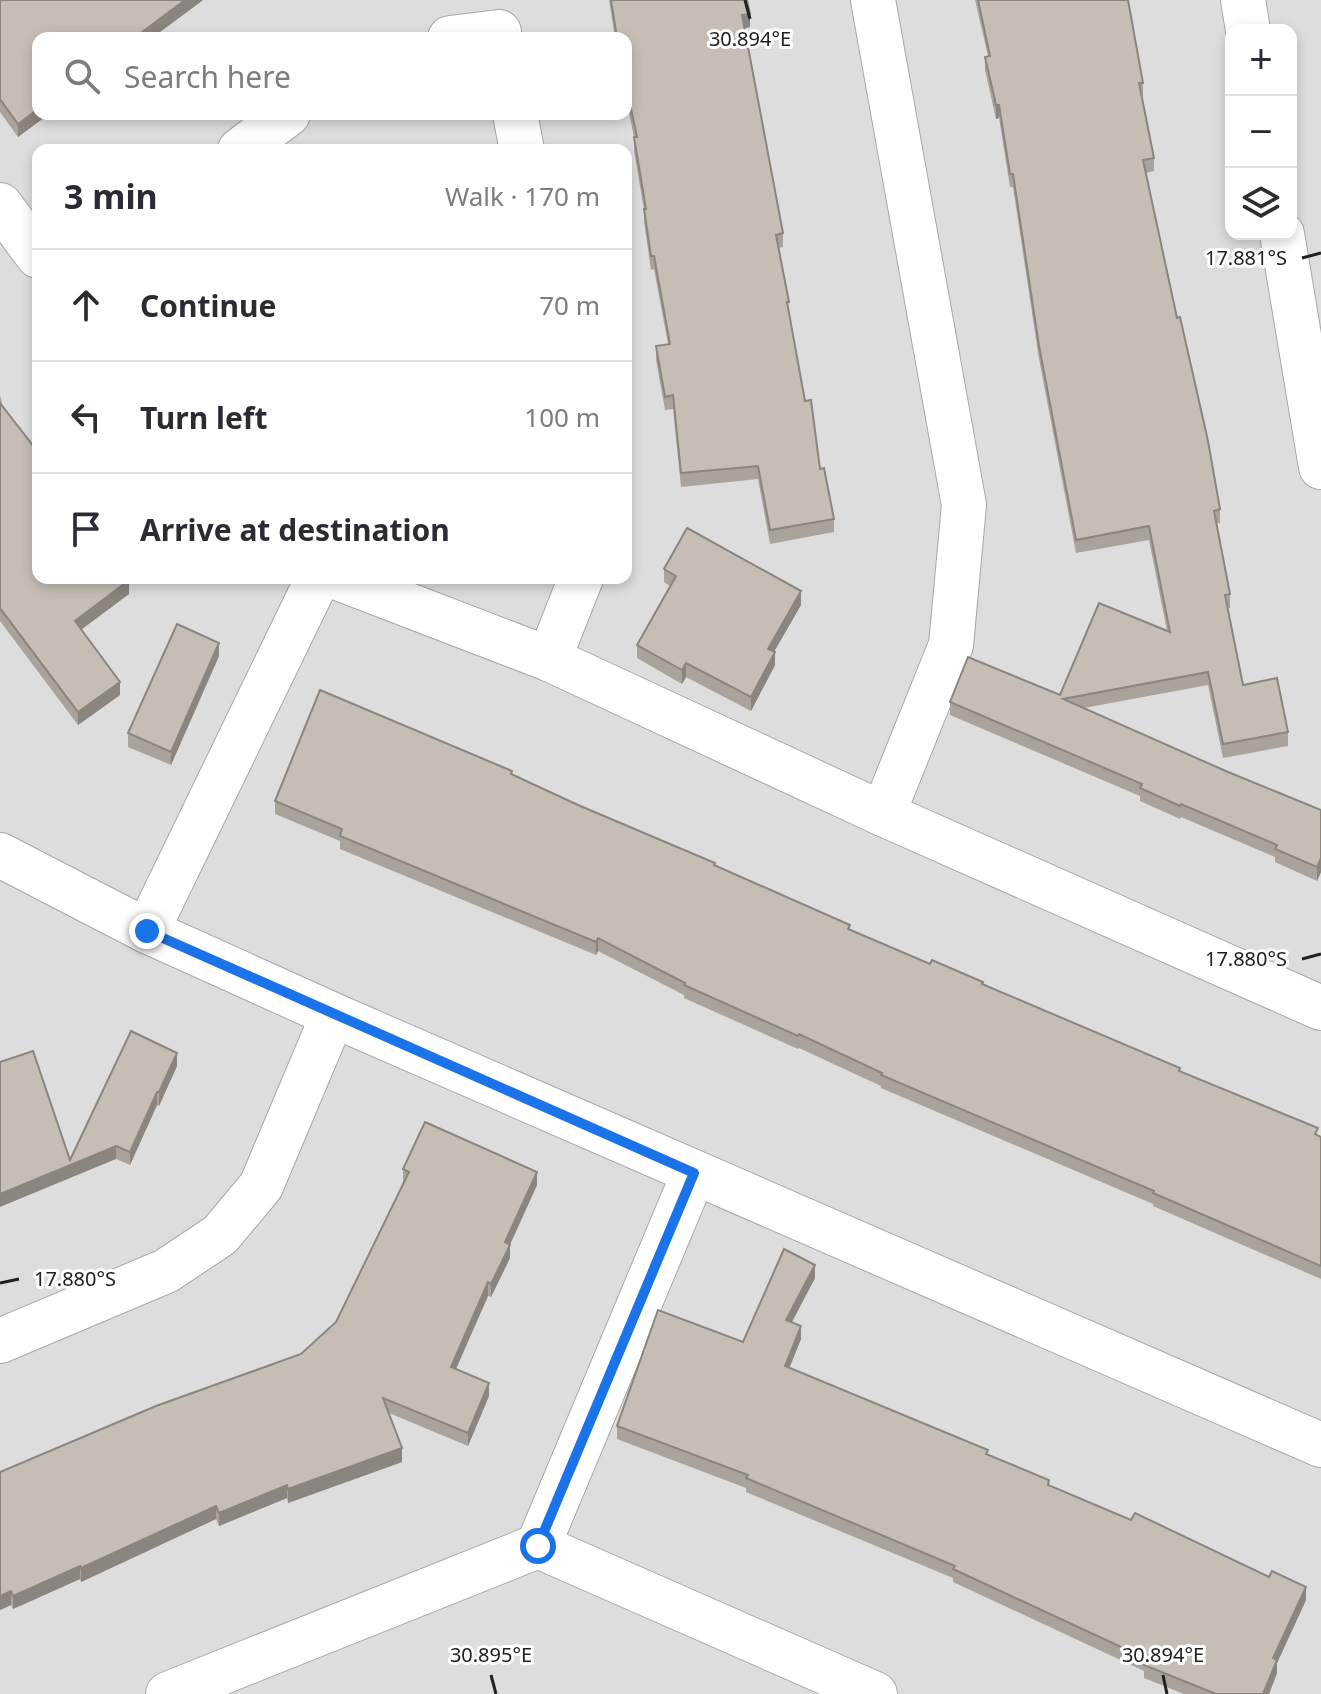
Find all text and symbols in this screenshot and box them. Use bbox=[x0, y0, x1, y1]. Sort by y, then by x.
map controls bbox=[1225, 24, 1297, 240]
button: + bbox=[1225, 24, 1297, 96]
text: 30.894°E bbox=[709, 25, 791, 52]
search box bbox=[32, 32, 632, 120]
icon: search bbox=[60, 54, 104, 98]
text: Search here bbox=[124, 56, 291, 97]
button: − bbox=[1225, 96, 1297, 168]
button: layers bbox=[1225, 168, 1297, 240]
text: 3 min bbox=[64, 173, 158, 219]
text: Walk · 170 m bbox=[445, 178, 600, 214]
text: 17.881°S bbox=[1205, 244, 1287, 271]
icon: ahead bbox=[64, 283, 108, 327]
text: Continue bbox=[140, 285, 276, 326]
text: 70 m bbox=[539, 287, 600, 323]
icon: left bbox=[64, 395, 108, 439]
text: Turn left bbox=[140, 397, 268, 438]
text: 100 m bbox=[524, 399, 600, 435]
icon: arrive bbox=[64, 507, 108, 551]
text: Arrive at destination bbox=[140, 509, 450, 550]
route end bbox=[129, 913, 165, 949]
text: 17.880°S bbox=[1205, 945, 1287, 972]
text: 17.880°S bbox=[34, 1265, 116, 1292]
route start bbox=[520, 1528, 556, 1564]
text: 30.895°E bbox=[450, 1641, 532, 1668]
text: 30.894°E bbox=[1122, 1641, 1204, 1668]

